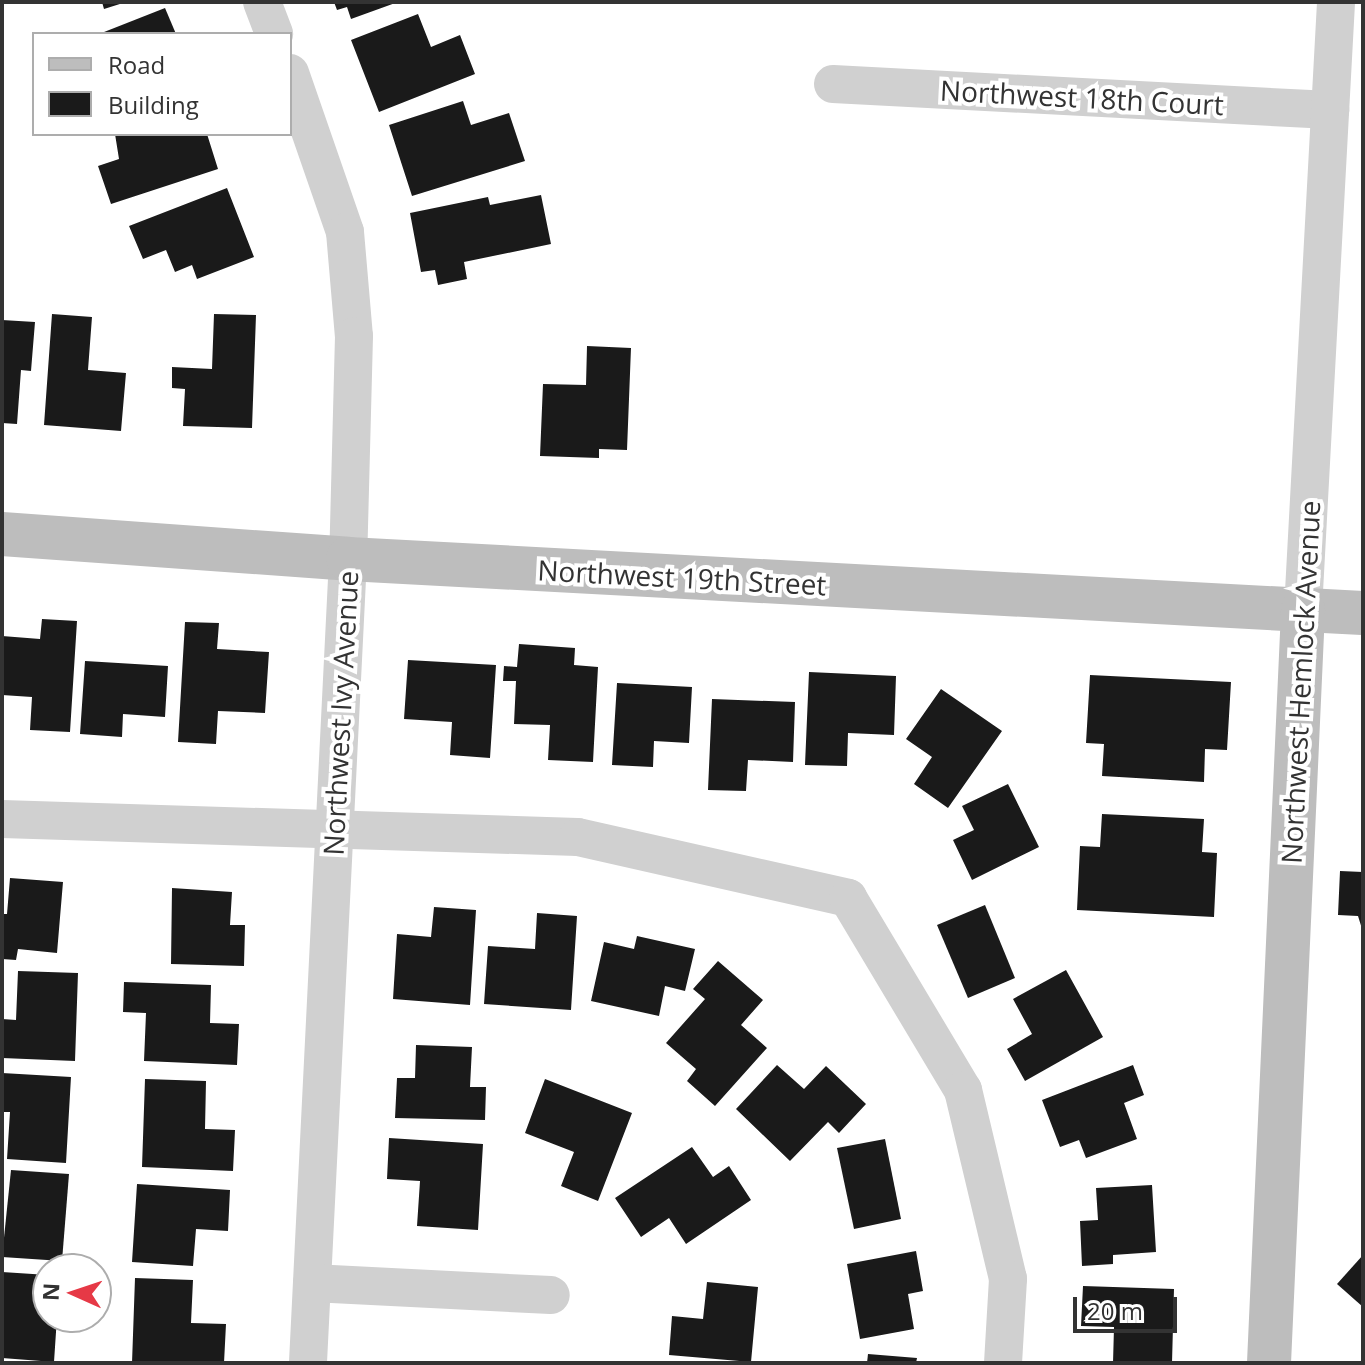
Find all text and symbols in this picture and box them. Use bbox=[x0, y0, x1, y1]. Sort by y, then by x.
legend bbox=[32, 32, 292, 136]
text: Road bbox=[108, 48, 165, 81]
street label: Northwest 18th Court bbox=[939, 73, 1225, 121]
text: Building bbox=[108, 88, 199, 121]
street label: Northwest Hemlock Avenue bbox=[1274, 500, 1326, 864]
street label: Northwest 19th Street bbox=[537, 553, 827, 601]
street label: Northwest Ivy Avenue bbox=[316, 570, 364, 856]
north arrow bbox=[32, 1253, 112, 1333]
scale bar bbox=[1077, 1281, 1181, 1331]
text: N bbox=[35, 1282, 65, 1302]
text: 20 m bbox=[1087, 1294, 1143, 1327]

